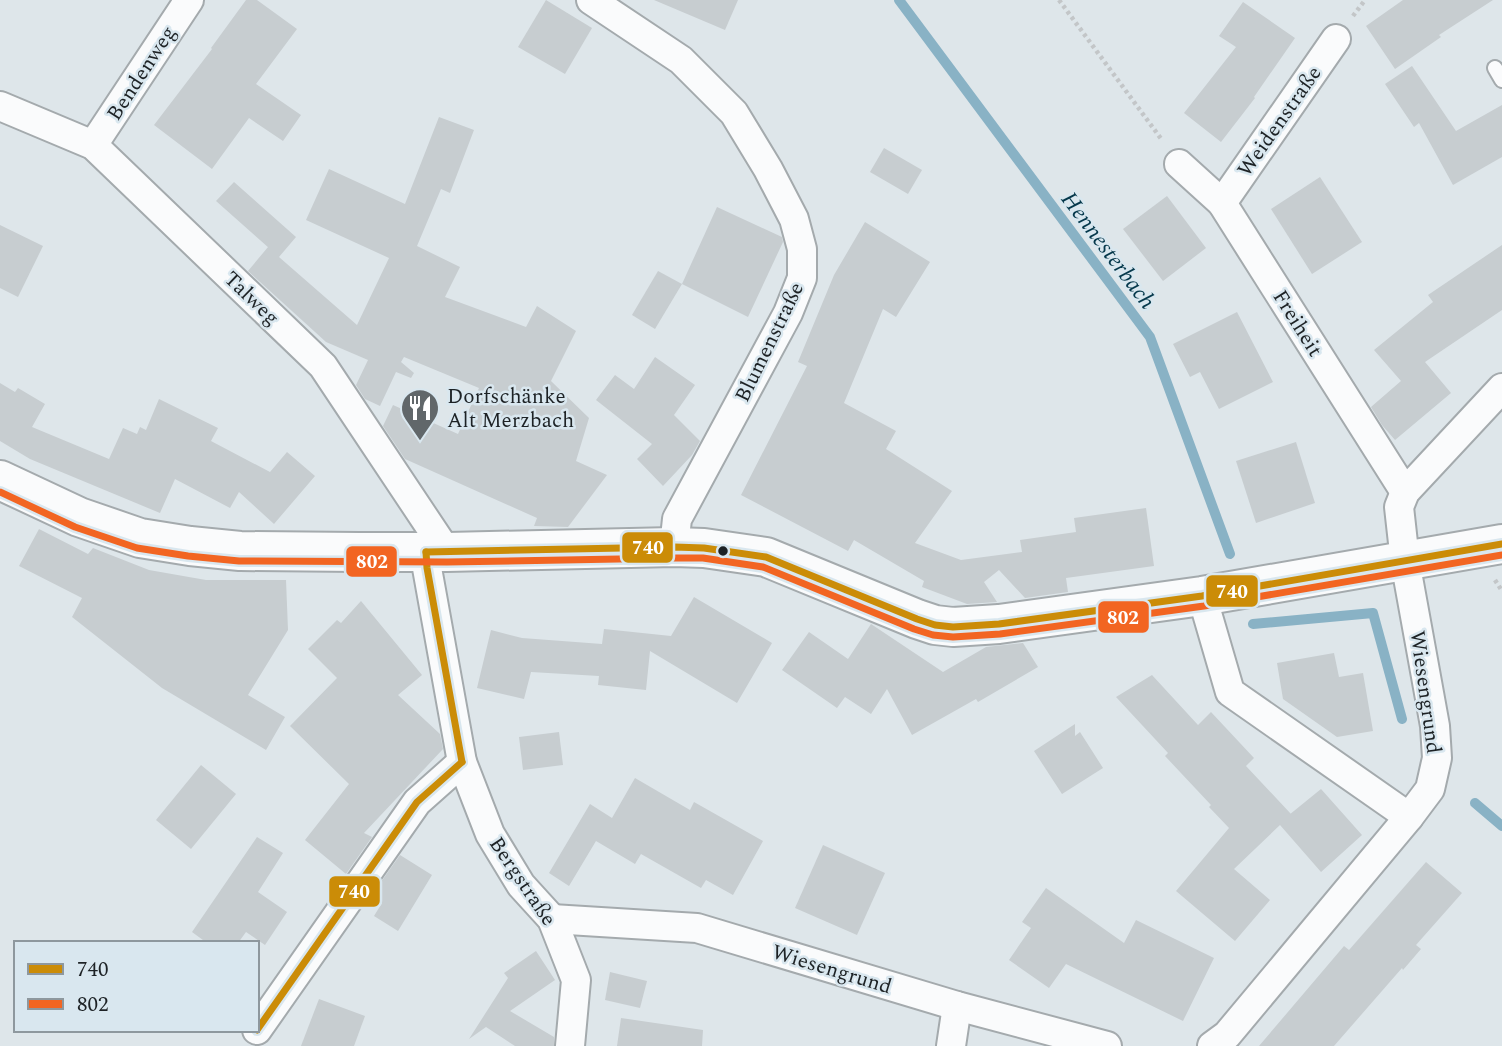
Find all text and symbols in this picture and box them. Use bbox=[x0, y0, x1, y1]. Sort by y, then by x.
street label: Bendenweg bbox=[99, 20, 185, 127]
street label: Weidenstraße bbox=[1230, 59, 1330, 184]
water label: Hennesterbach bbox=[1052, 185, 1164, 317]
street label: Talweg bbox=[216, 264, 287, 334]
street label: Blumenstraße bbox=[727, 277, 813, 408]
street label: Freiheit bbox=[1264, 284, 1330, 363]
place label: Dorfschänke Alt Merzbach bbox=[447, 381, 574, 437]
restaurant icon: Dorfschänke Alt Merzbach bbox=[399, 387, 441, 442]
line badge: 740 bbox=[621, 531, 674, 564]
text: 740 bbox=[632, 534, 664, 563]
unlabelled marker bbox=[716, 544, 730, 558]
line badge: 802 bbox=[345, 545, 398, 578]
text: 802 bbox=[356, 548, 388, 577]
line badge: 740 bbox=[1205, 574, 1259, 608]
text: 740 bbox=[1216, 578, 1248, 607]
line badge: 802 bbox=[1097, 600, 1150, 634]
text: 802 bbox=[1107, 604, 1139, 633]
street label: Wiesengrund bbox=[1401, 629, 1449, 756]
street label: Bergstraße bbox=[480, 830, 564, 933]
line badge: 740 bbox=[328, 875, 381, 908]
text: 740 bbox=[338, 878, 370, 907]
street label: Wiesengrund bbox=[768, 937, 896, 1003]
legend bbox=[14, 941, 259, 1032]
text: 740 bbox=[77, 954, 109, 986]
text: 802 bbox=[77, 989, 109, 1021]

